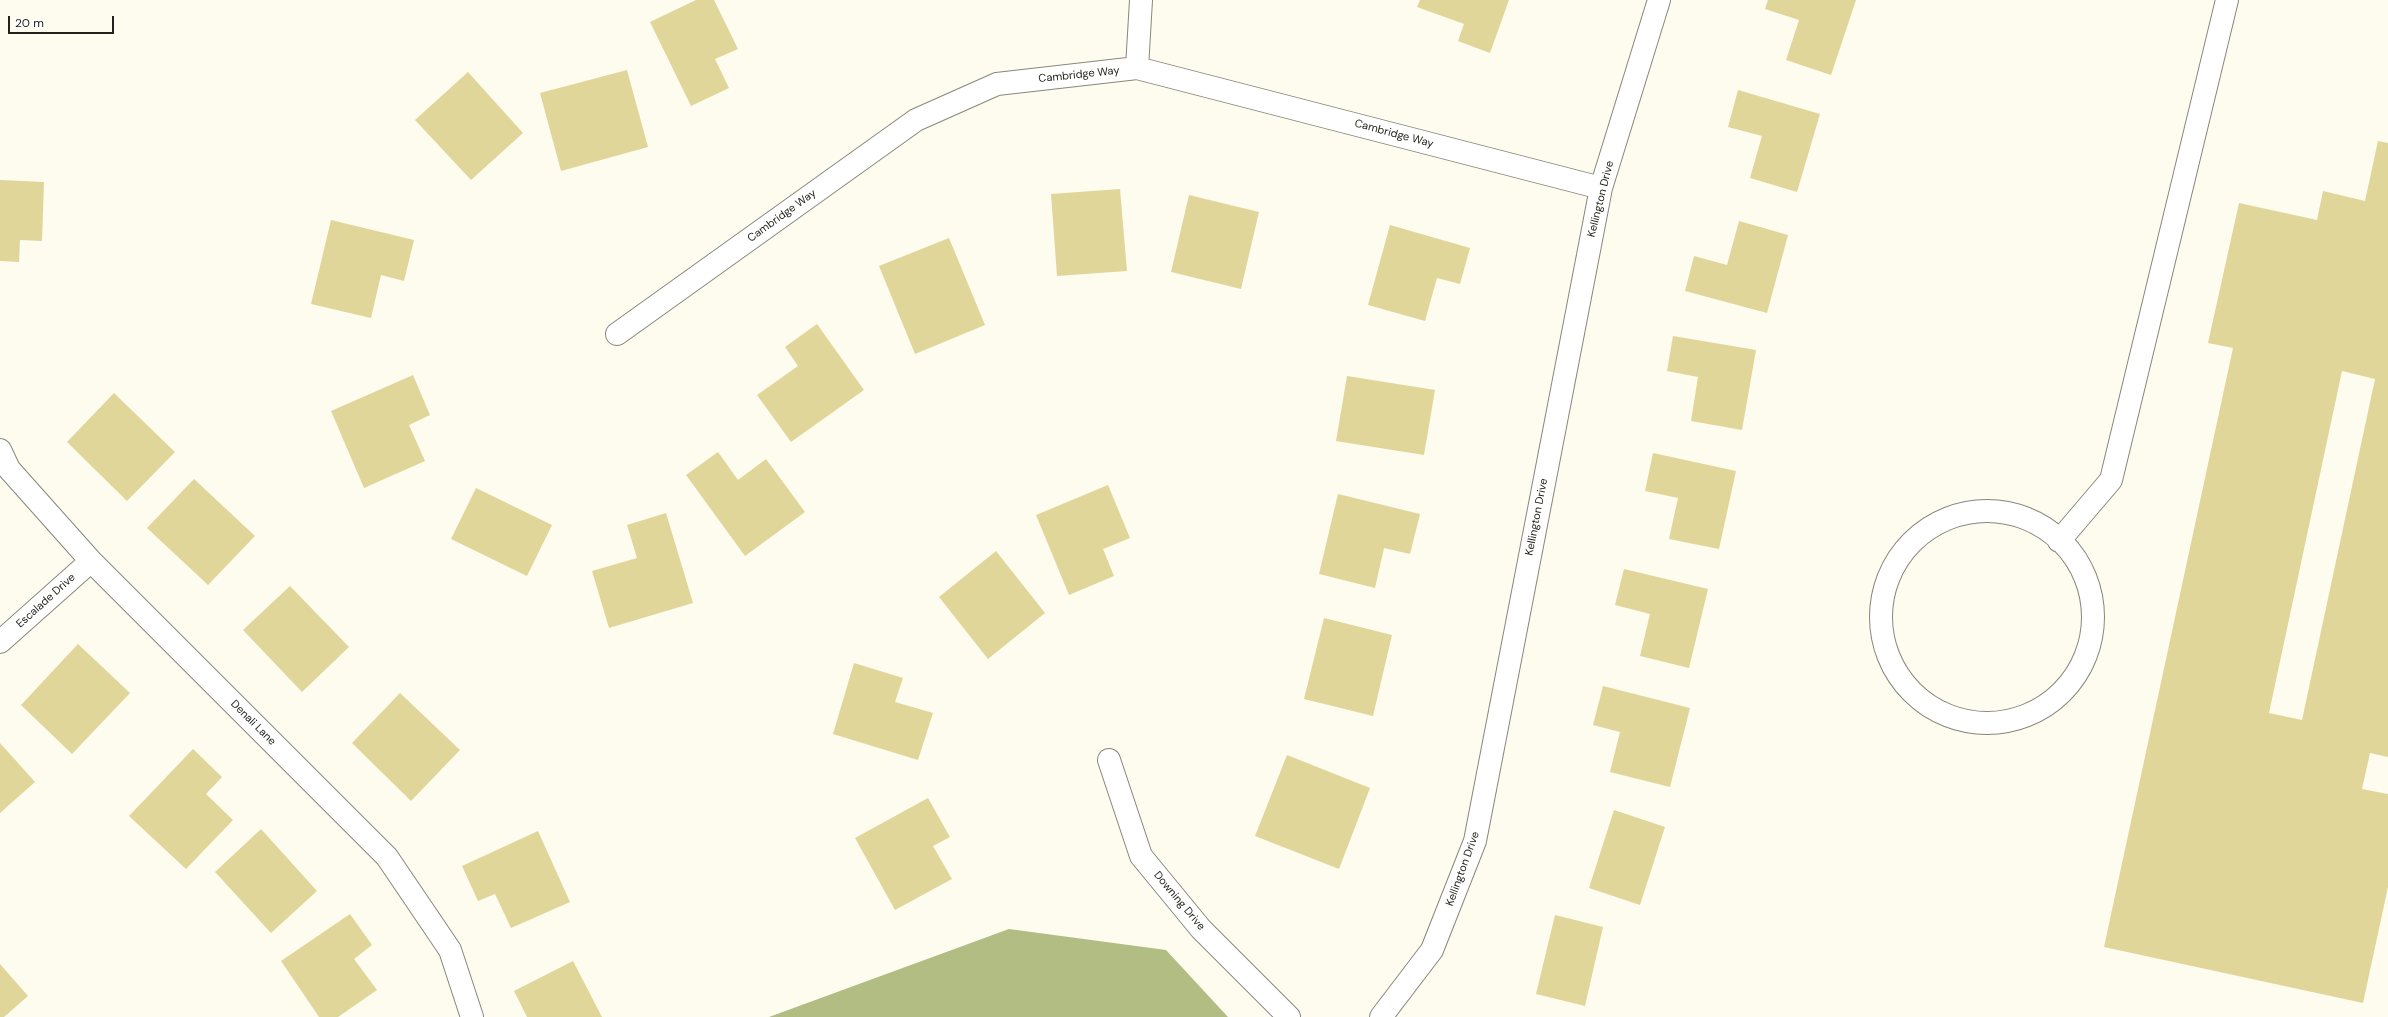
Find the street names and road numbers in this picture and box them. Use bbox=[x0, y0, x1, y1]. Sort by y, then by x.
street label: Cambridge Way bbox=[1038, 64, 1120, 86]
street label: Cambridge Way bbox=[1353, 117, 1435, 151]
street label: Kellington Drive bbox=[1585, 159, 1617, 239]
street label: Cambridge Way bbox=[745, 187, 819, 245]
street label: Kellington Drive bbox=[1523, 477, 1551, 557]
street label: Escalade Drive bbox=[14, 571, 78, 631]
street label: Denali Lane bbox=[228, 698, 278, 748]
street label: Kellington Drive bbox=[1443, 830, 1483, 908]
street label: Downing Drive bbox=[1151, 869, 1207, 933]

